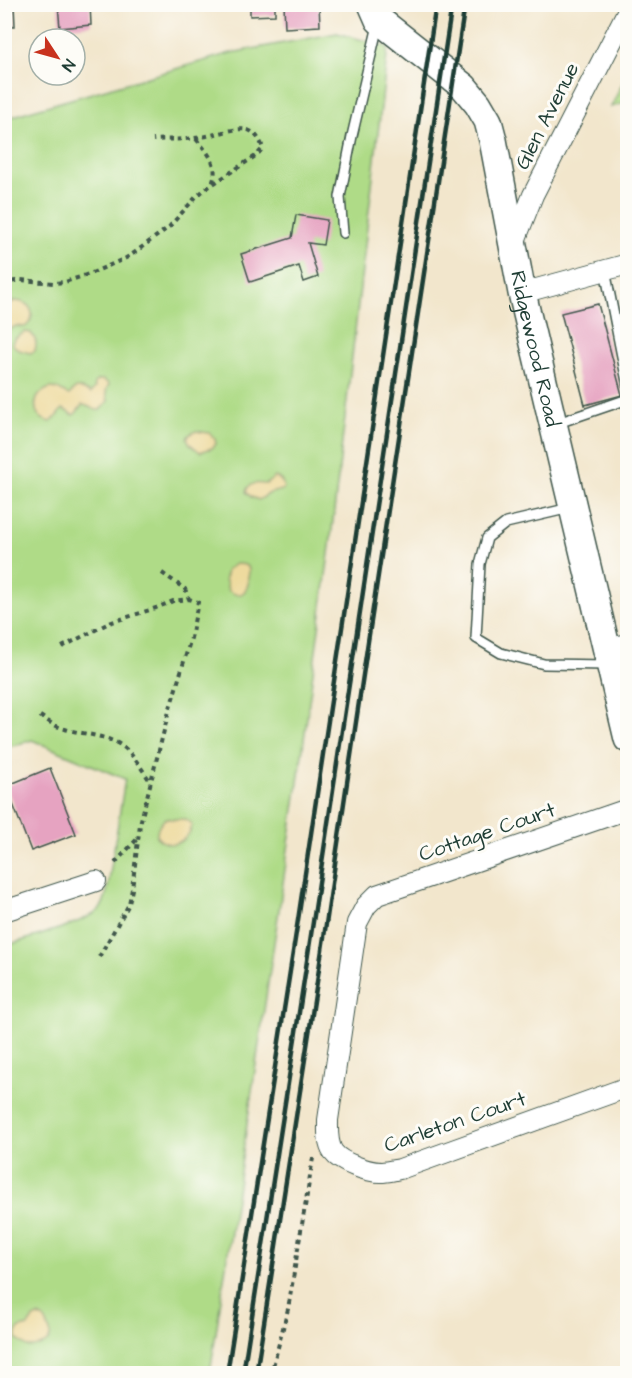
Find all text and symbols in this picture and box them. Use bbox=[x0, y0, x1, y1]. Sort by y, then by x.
north arrow bbox=[27, 27, 87, 87]
text: N bbox=[56, 55, 80, 76]
street label: Glen Avenue bbox=[508, 58, 586, 174]
street label: Ridgewood Road bbox=[504, 268, 568, 430]
street label: Cottage Court bbox=[415, 795, 560, 871]
street label: Carleton Court bbox=[380, 1084, 530, 1160]

